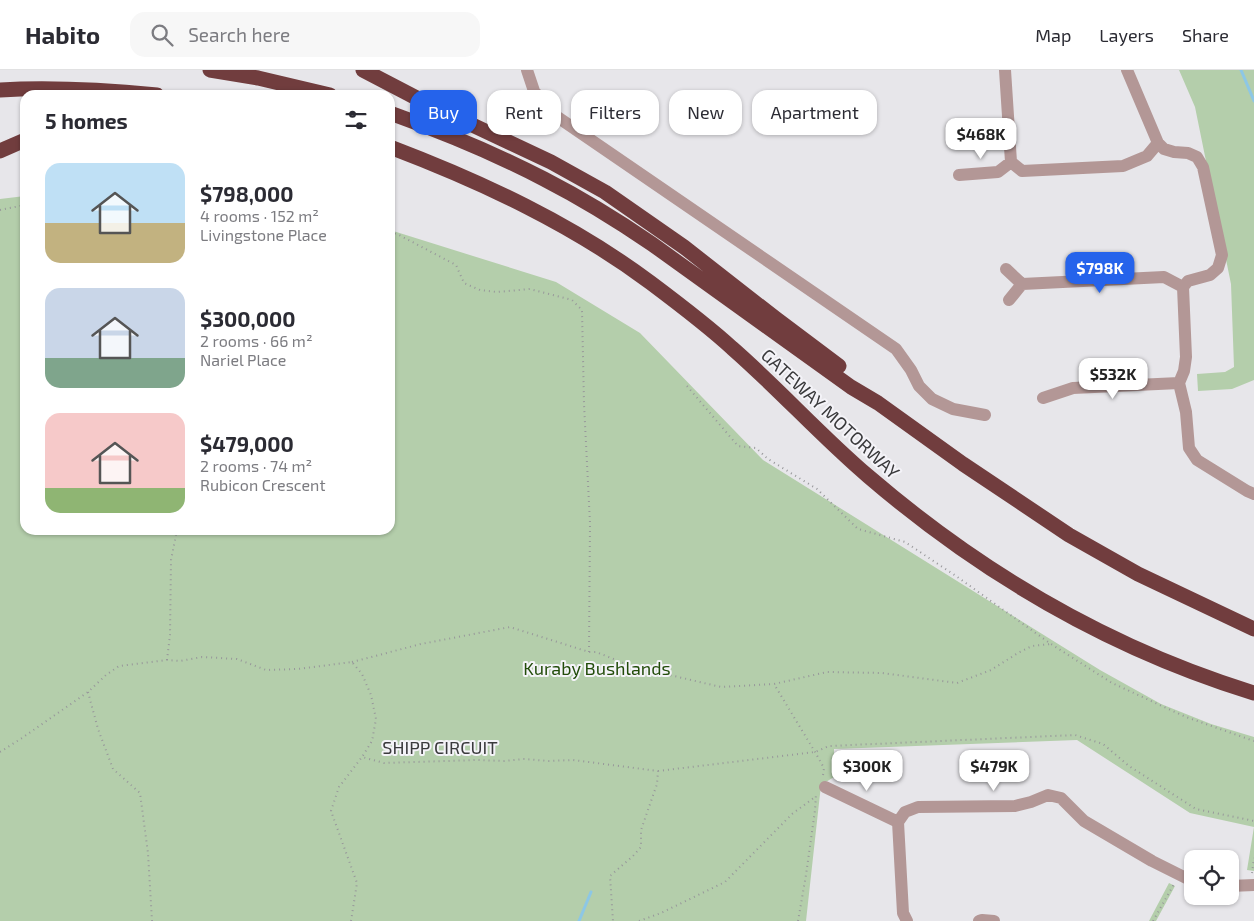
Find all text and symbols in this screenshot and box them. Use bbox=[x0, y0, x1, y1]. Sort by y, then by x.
search box bbox=[130, 12, 480, 57]
text: Habito bbox=[25, 20, 100, 49]
icon: search bbox=[148, 21, 176, 49]
text: Search here bbox=[188, 23, 290, 46]
text: Map bbox=[1035, 24, 1071, 46]
text: Layers bbox=[1099, 24, 1154, 46]
text: Share bbox=[1182, 24, 1229, 46]
chip: Buy bbox=[410, 90, 477, 135]
chip: Rent bbox=[487, 90, 561, 135]
chip: Filters bbox=[571, 90, 659, 135]
chip: New bbox=[669, 90, 742, 135]
chip: Apartment bbox=[752, 90, 877, 135]
icon: filters bbox=[342, 106, 370, 134]
text: 5 homes bbox=[45, 108, 128, 133]
pin: $468K bbox=[946, 118, 1016, 160]
text: $468K bbox=[956, 124, 1006, 143]
text: $798,000 bbox=[200, 181, 294, 206]
icon: home bbox=[85, 183, 145, 243]
text: 4 rooms · 152 m² bbox=[200, 206, 319, 225]
text: Livingstone Place bbox=[200, 225, 327, 244]
pin: $798K bbox=[1065, 252, 1135, 294]
text: $798K bbox=[1076, 258, 1124, 277]
text: $300,000 bbox=[200, 306, 295, 331]
icon: home bbox=[85, 308, 145, 368]
text: 2 rooms · 66 m² bbox=[200, 331, 313, 350]
street label: GATEWAY MOTORWAY bbox=[757, 344, 905, 483]
text: Nariel Place bbox=[200, 350, 286, 369]
pin: $532K bbox=[1078, 358, 1148, 400]
text: $532K bbox=[1090, 364, 1136, 383]
text: $479,000 bbox=[200, 431, 294, 456]
icon: home bbox=[85, 433, 145, 493]
text: 2 rooms · 74 m² bbox=[200, 456, 312, 475]
text: Rubicon Crescent bbox=[200, 475, 325, 494]
park label: Kuraby Bushlands bbox=[523, 657, 671, 679]
street label: SHIPP CIRCUIT bbox=[382, 736, 498, 758]
pin: $300K bbox=[832, 750, 902, 792]
pin: $479K bbox=[959, 750, 1029, 792]
text: $300K bbox=[843, 756, 891, 775]
text: $479K bbox=[970, 756, 1018, 775]
map controls bbox=[1184, 850, 1239, 905]
button: locate bbox=[1184, 850, 1239, 905]

